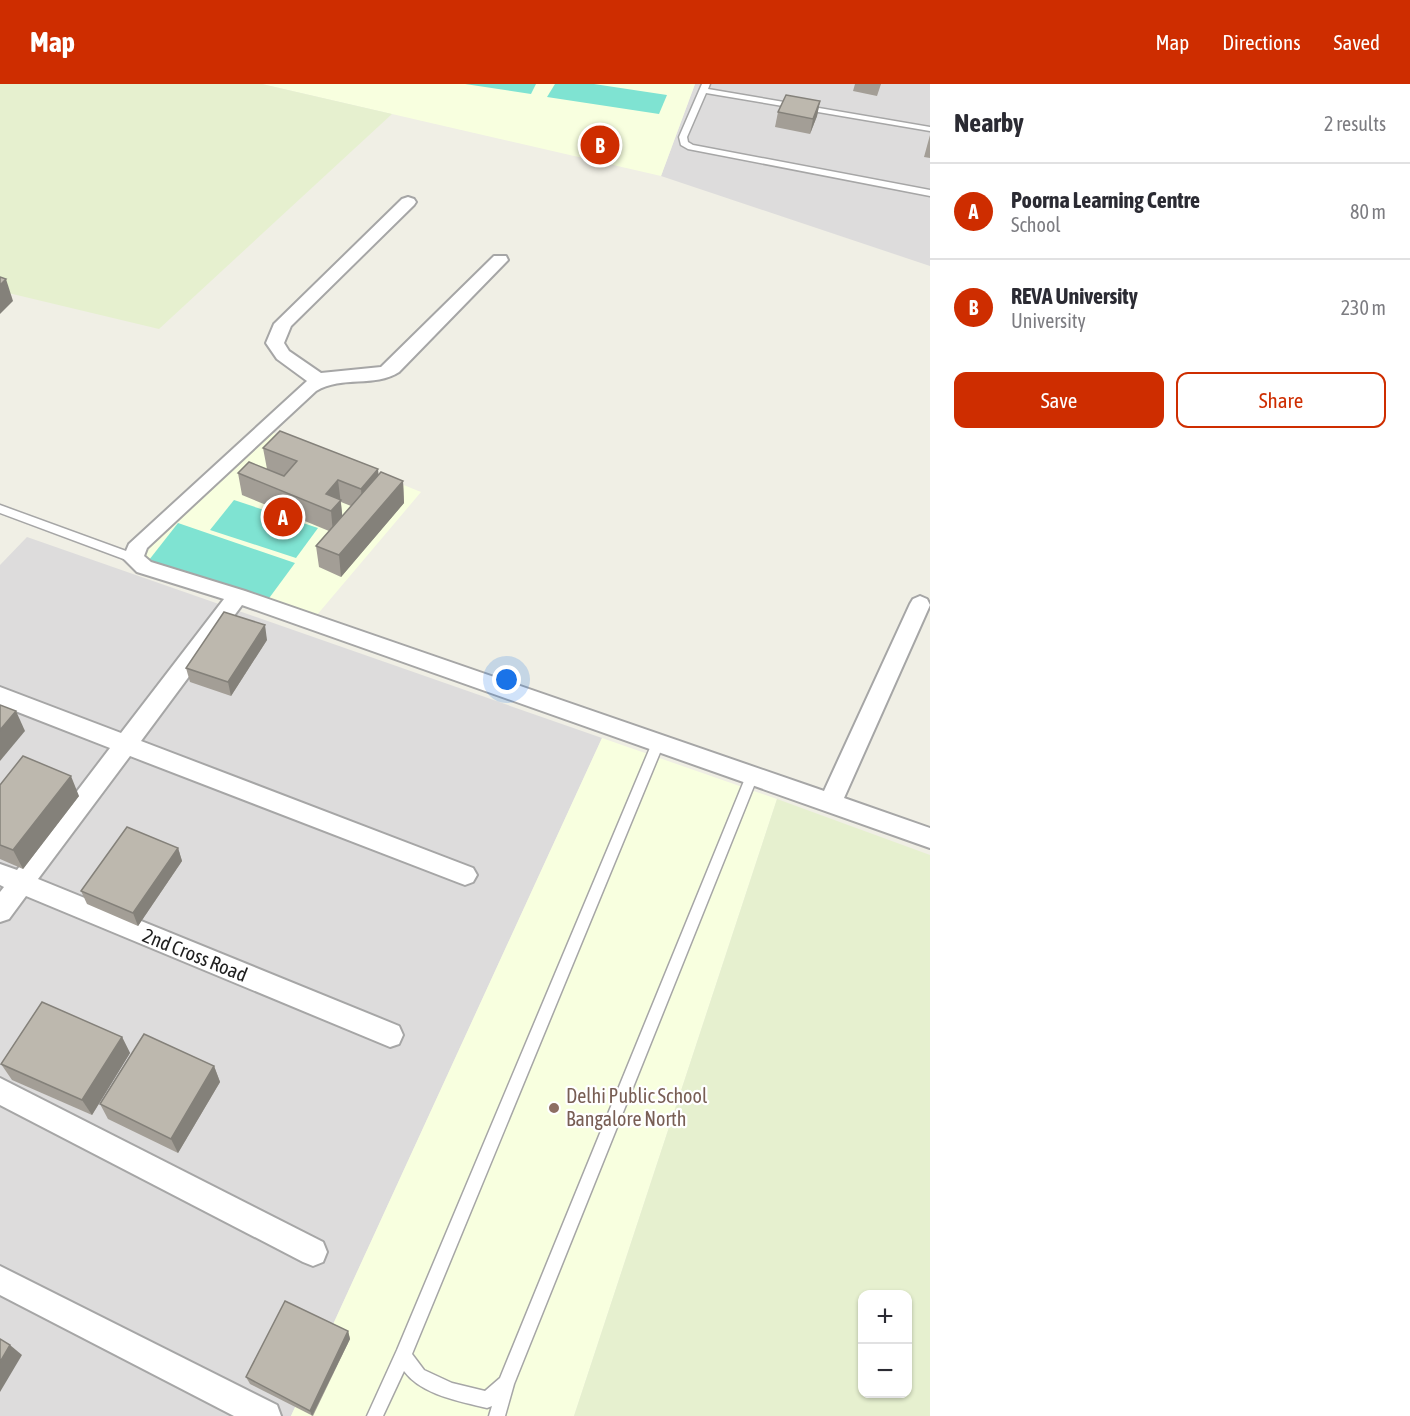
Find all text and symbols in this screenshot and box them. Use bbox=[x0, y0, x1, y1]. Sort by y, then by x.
text: Map bbox=[30, 26, 75, 58]
text: Map bbox=[1155, 30, 1189, 54]
text: Directions bbox=[1222, 30, 1301, 54]
text: Saved bbox=[1334, 30, 1380, 54]
text: Nearby bbox=[954, 108, 1024, 138]
text: 2 results bbox=[1324, 112, 1386, 135]
pin: B bbox=[580, 122, 620, 168]
text: Poorna Learning Centre bbox=[1011, 187, 1200, 213]
text: A bbox=[969, 200, 978, 223]
text: 80 m bbox=[1350, 200, 1386, 223]
text: School bbox=[1011, 213, 1061, 236]
text: REVA University bbox=[1011, 283, 1138, 309]
text: B bbox=[969, 296, 978, 319]
text: 230 m bbox=[1341, 296, 1386, 319]
text: University bbox=[1011, 309, 1086, 332]
button: Save bbox=[954, 372, 1164, 428]
button: Share bbox=[1176, 372, 1386, 428]
pin: A bbox=[264, 494, 302, 540]
your location bbox=[492, 665, 521, 694]
street label: 2nd Cross Road bbox=[140, 923, 251, 986]
place label: Delhi Public School Bangalore North bbox=[566, 1084, 708, 1130]
marker: Delhi Public School Bangalore North bbox=[547, 1101, 561, 1115]
map controls bbox=[858, 1290, 912, 1398]
button: + bbox=[858, 1290, 912, 1344]
button: − bbox=[858, 1344, 912, 1398]

